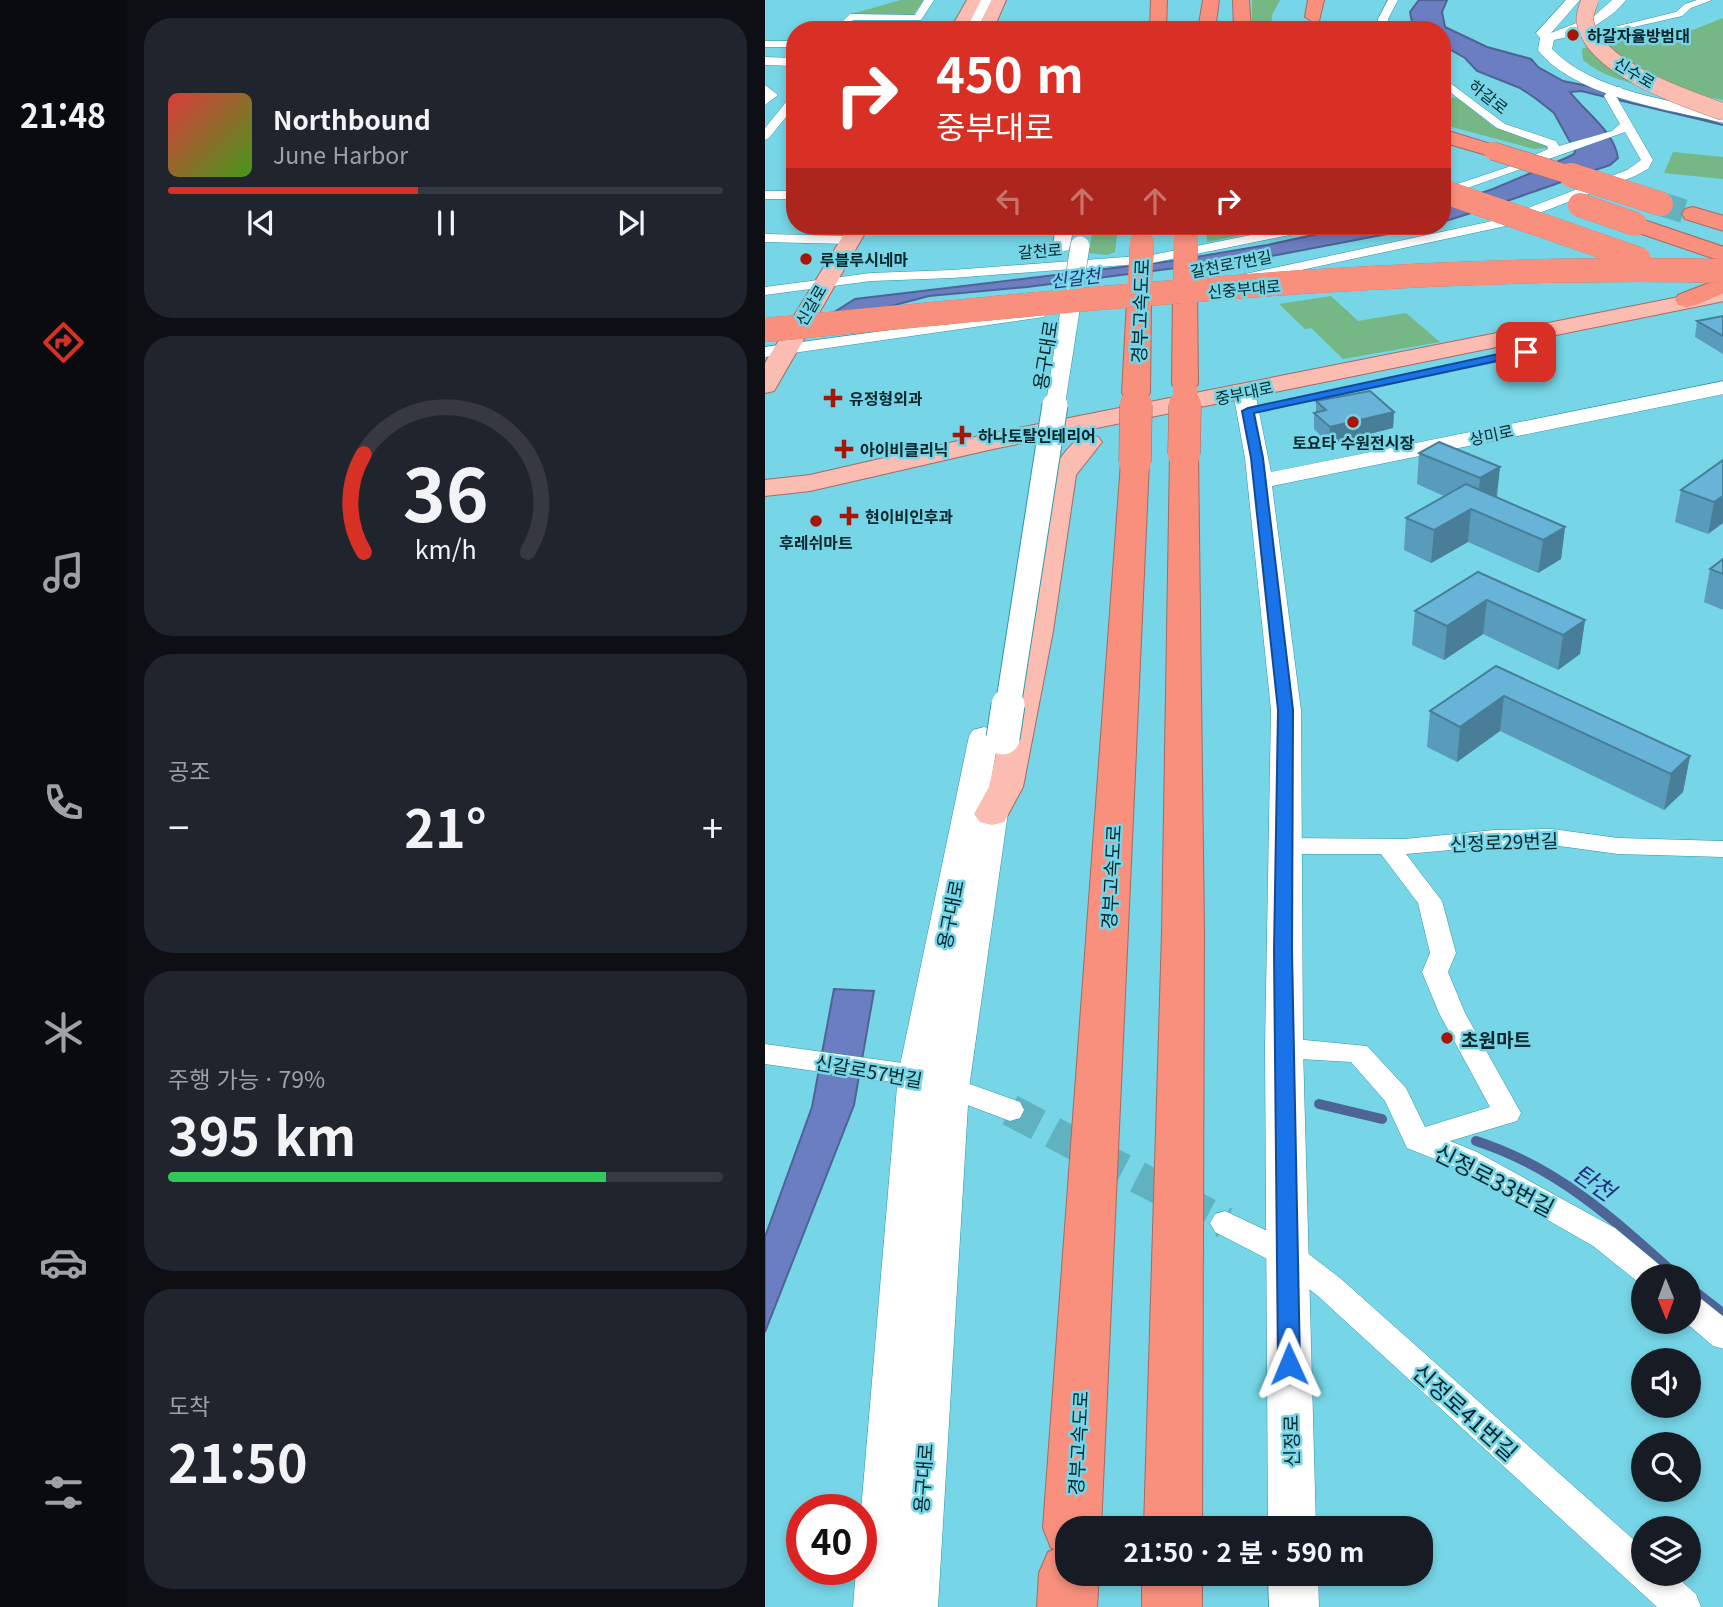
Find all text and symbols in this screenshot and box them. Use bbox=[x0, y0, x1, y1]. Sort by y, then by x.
place label: 하갈자율방범대 bbox=[1587, 23, 1690, 47]
marker: 하갈자율방범대 bbox=[1565, 27, 1581, 43]
text: 450 m bbox=[936, 36, 1084, 107]
icon: right bbox=[821, 49, 912, 140]
street label: 신수로 bbox=[1610, 50, 1660, 94]
street label: 하갈로 bbox=[1464, 73, 1514, 119]
text: 21:48 bbox=[20, 91, 106, 137]
text: Northbound bbox=[273, 100, 431, 137]
text: 중부대로 bbox=[936, 102, 1054, 148]
text: June Harbor bbox=[273, 137, 408, 171]
icon: left bbox=[990, 182, 1028, 220]
icon: ahead bbox=[1063, 182, 1101, 220]
icon: ahead bbox=[1136, 182, 1174, 220]
icon: right bbox=[1209, 182, 1247, 220]
icon: previous bbox=[242, 204, 280, 242]
icon: pause bbox=[427, 204, 465, 242]
icon: next bbox=[612, 204, 650, 242]
street label: 갈천로 bbox=[1017, 236, 1063, 264]
street label: 갈천로7번길 bbox=[1188, 243, 1274, 283]
place label: 루블루시네마 bbox=[820, 247, 909, 271]
marker: 루블루시네마 bbox=[798, 251, 814, 267]
street label: 경부고속도로 bbox=[1124, 258, 1154, 364]
water label: 신갈천 bbox=[1049, 261, 1104, 293]
street label: 신중부대로 bbox=[1206, 273, 1282, 303]
street label: 신갈로 bbox=[789, 280, 832, 330]
icon: directions bbox=[39, 318, 88, 367]
street label: 용구대로 bbox=[1025, 318, 1063, 392]
pin bbox=[1496, 322, 1556, 382]
icon: arrive bbox=[1507, 333, 1545, 371]
street label: 중부대로 bbox=[1213, 374, 1276, 410]
place label: 유정형외과 bbox=[849, 386, 923, 410]
marker: 유정형외과 bbox=[823, 388, 843, 408]
marker: 토요타 수원전시장 bbox=[1345, 414, 1361, 430]
street label: 상미로 bbox=[1467, 418, 1515, 450]
place label: 하나토탈인테리어 bbox=[978, 423, 1096, 447]
marker: 하나토탈인테리어 bbox=[952, 425, 972, 445]
place label: 토요타 수원전시장 bbox=[1292, 430, 1414, 454]
place label: 아이비클리닉 bbox=[860, 437, 948, 461]
text: 36 bbox=[403, 438, 488, 543]
marker: 아이비클리닉 bbox=[834, 439, 854, 459]
place label: 현이비인후과 bbox=[865, 504, 953, 528]
marker: 현이비인후과 bbox=[839, 506, 859, 526]
marker: 후레쉬마트 bbox=[808, 513, 824, 529]
text: km/h bbox=[415, 529, 477, 565]
place label: 후레쉬마트 bbox=[779, 530, 853, 554]
icon: music bbox=[39, 548, 88, 597]
text: 공조 bbox=[168, 753, 210, 787]
icon: phone bbox=[39, 778, 88, 827]
text: 21° bbox=[404, 788, 487, 863]
text: − bbox=[168, 798, 189, 853]
text: + bbox=[702, 798, 723, 853]
street label: 경부고속도로 bbox=[1094, 824, 1126, 930]
street label: 신정로29번길 bbox=[1449, 826, 1559, 856]
street label: 용구대로 bbox=[929, 877, 969, 951]
icon: climate bbox=[39, 1008, 88, 1057]
place label: 초원마트 bbox=[1461, 1025, 1531, 1052]
marker: 초원마트 bbox=[1439, 1030, 1455, 1046]
street label: 신갈로57번길 bbox=[813, 1047, 925, 1093]
text: 주행 가능 · 79% bbox=[168, 1061, 325, 1095]
text: 395 km bbox=[168, 1096, 356, 1171]
street label: 신정로33번길 bbox=[1429, 1134, 1561, 1224]
water label: 탄천 bbox=[1567, 1154, 1626, 1210]
icon: car bbox=[39, 1238, 88, 1287]
north arrow bbox=[1631, 1264, 1701, 1334]
map controls bbox=[1631, 1264, 1701, 1586]
position arrow bbox=[1252, 1327, 1326, 1401]
button: sound bbox=[1631, 1348, 1701, 1418]
street label: 신정로41번길 bbox=[1406, 1354, 1526, 1468]
text: 도착 bbox=[168, 1388, 210, 1422]
street label: 경부고속도로 bbox=[1061, 1390, 1093, 1496]
street label: 신정로 bbox=[1276, 1415, 1304, 1467]
text: 21:50 bbox=[168, 1423, 308, 1498]
button: search bbox=[1631, 1432, 1701, 1502]
street label: 용구대로 bbox=[906, 1442, 938, 1514]
icon: filters bbox=[39, 1468, 88, 1517]
speed limit sign: 40 bbox=[786, 1494, 877, 1585]
button: layers bbox=[1631, 1516, 1701, 1586]
text: 21:50 · 2 분 · 590 m bbox=[1124, 1532, 1364, 1569]

